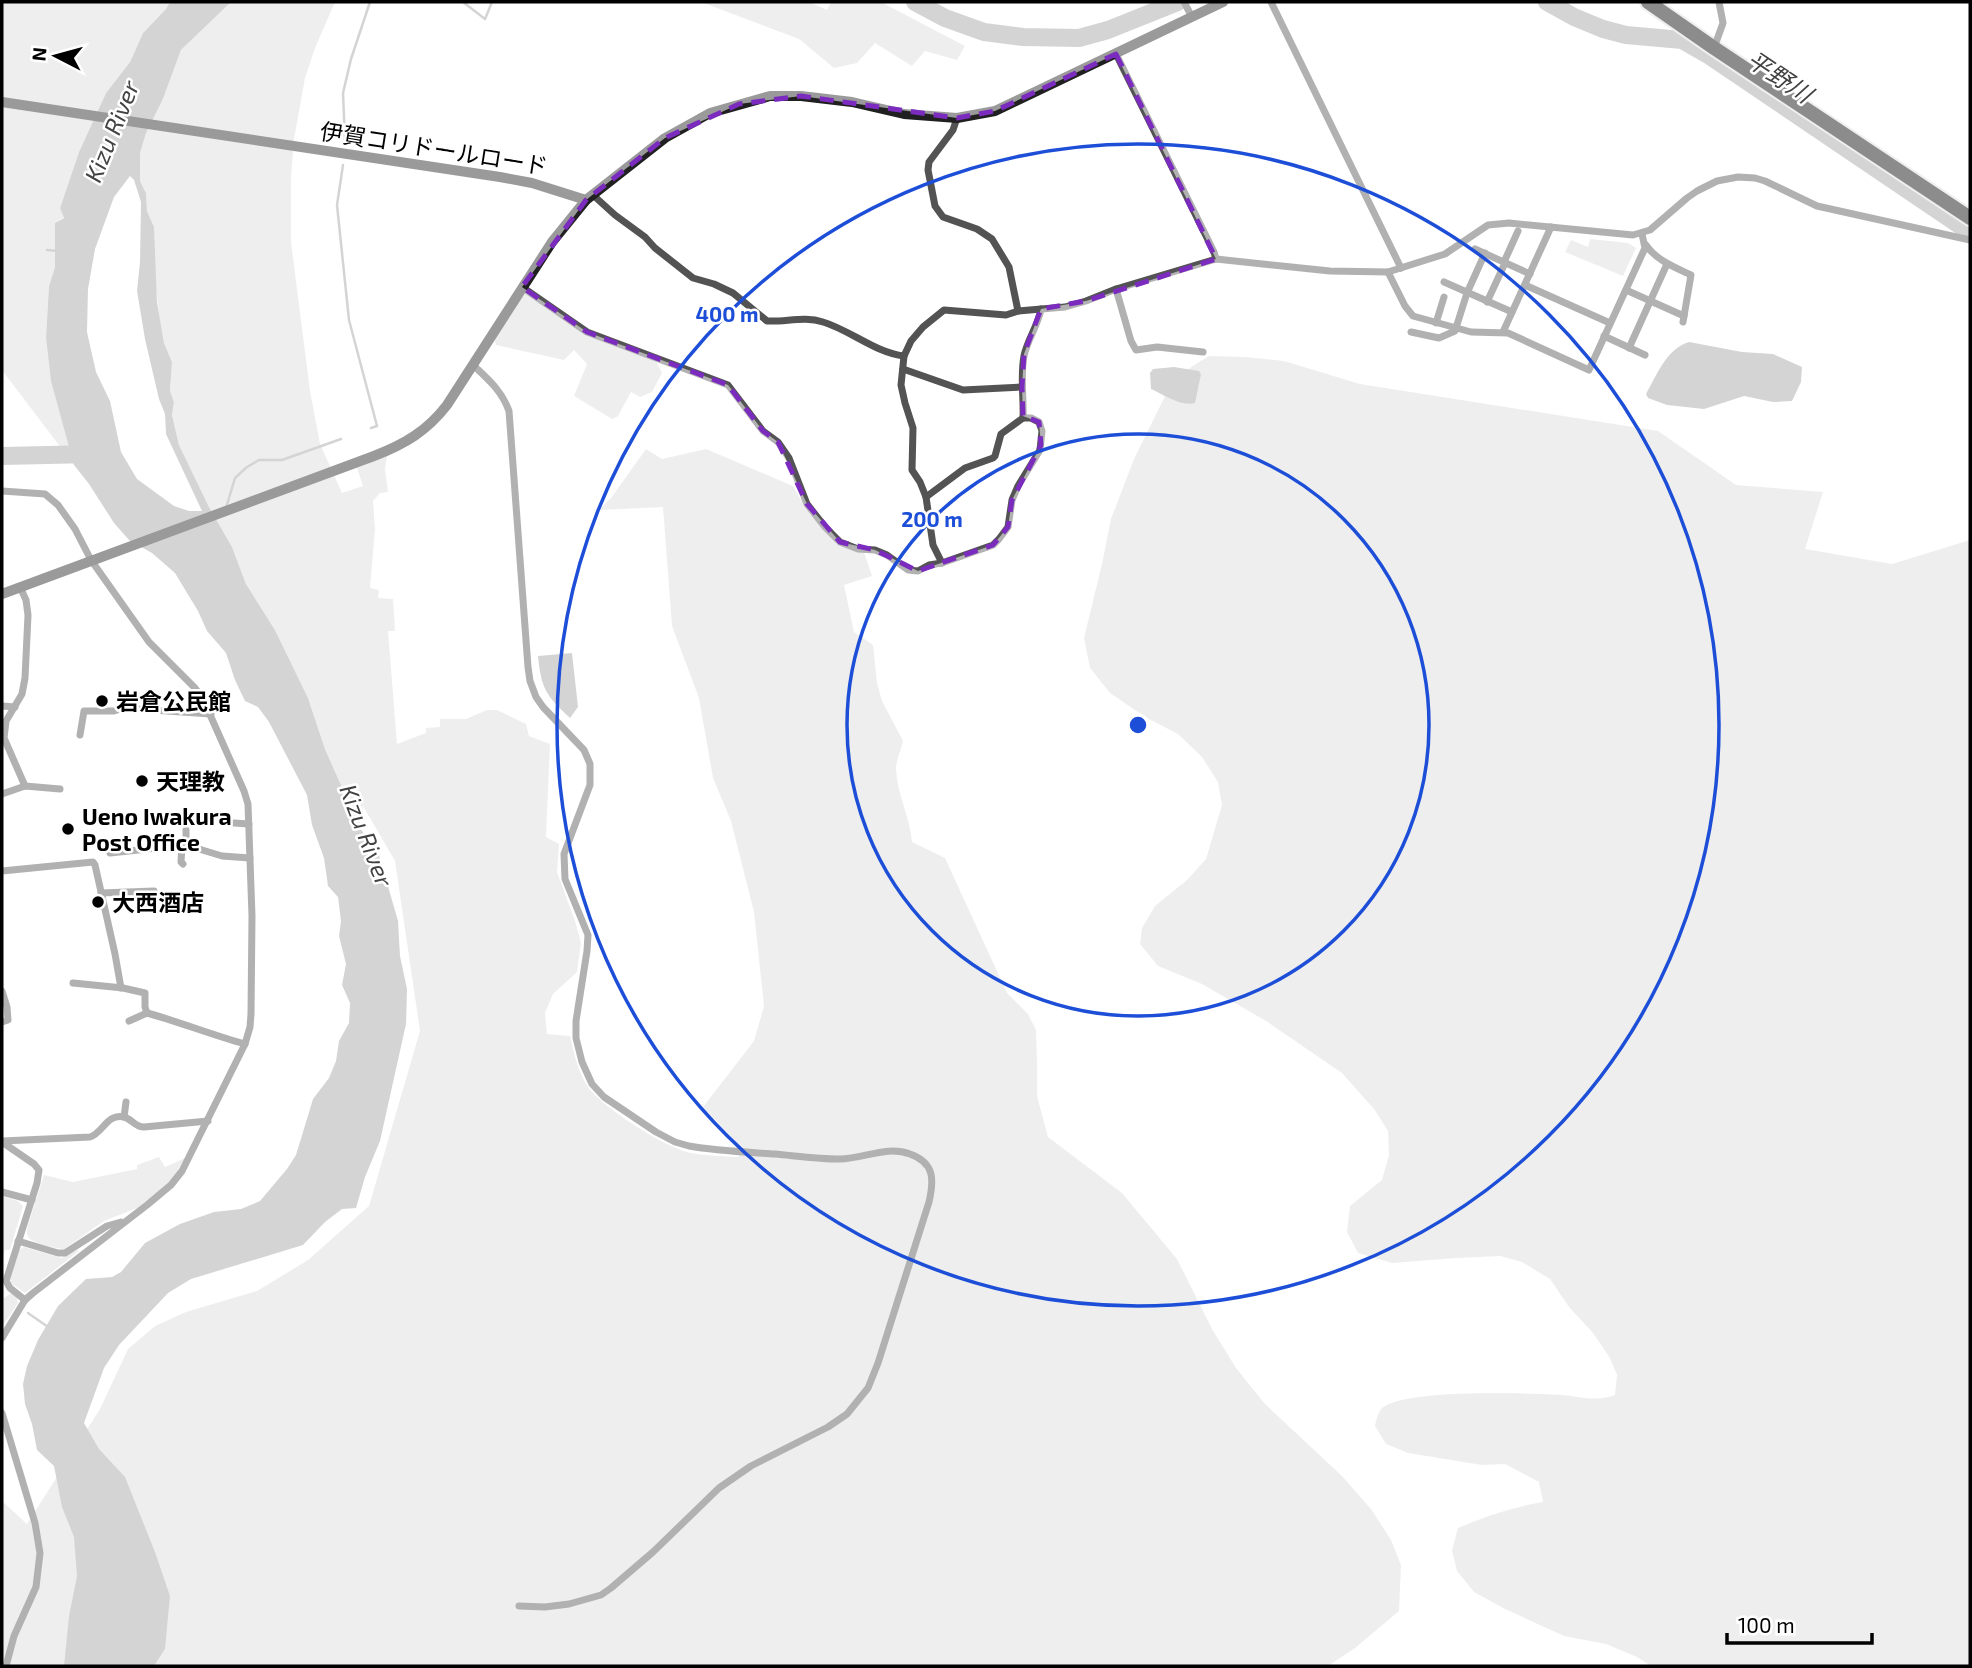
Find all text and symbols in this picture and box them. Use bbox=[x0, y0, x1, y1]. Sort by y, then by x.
north arrow bbox=[21, 21, 91, 91]
water label: 平野川 bbox=[1742, 44, 1820, 110]
text: N bbox=[26, 46, 51, 62]
water label: Kizu River bbox=[77, 76, 145, 186]
street label: 伊賀コリドールロード bbox=[318, 116, 550, 180]
text: 400 m bbox=[696, 301, 758, 326]
text: 200 m bbox=[901, 506, 963, 531]
place label: 岩倉公民館 bbox=[116, 687, 231, 715]
marker: 岩倉公民館 bbox=[94, 693, 110, 709]
centre of rings bbox=[1126, 713, 1150, 737]
place label: 天理教 bbox=[156, 767, 225, 795]
marker: 天理教 bbox=[134, 773, 150, 789]
water label: Kizu River bbox=[334, 780, 400, 891]
place label: Ueno Iwakura Post Office bbox=[82, 802, 232, 856]
marker: Ueno Iwakura Post Office bbox=[60, 821, 76, 837]
place label: 大西酒店 bbox=[112, 888, 204, 916]
marker: 大西酒店 bbox=[90, 894, 106, 910]
scale bar bbox=[1727, 1602, 1872, 1646]
text: 100 m bbox=[1738, 1612, 1795, 1637]

